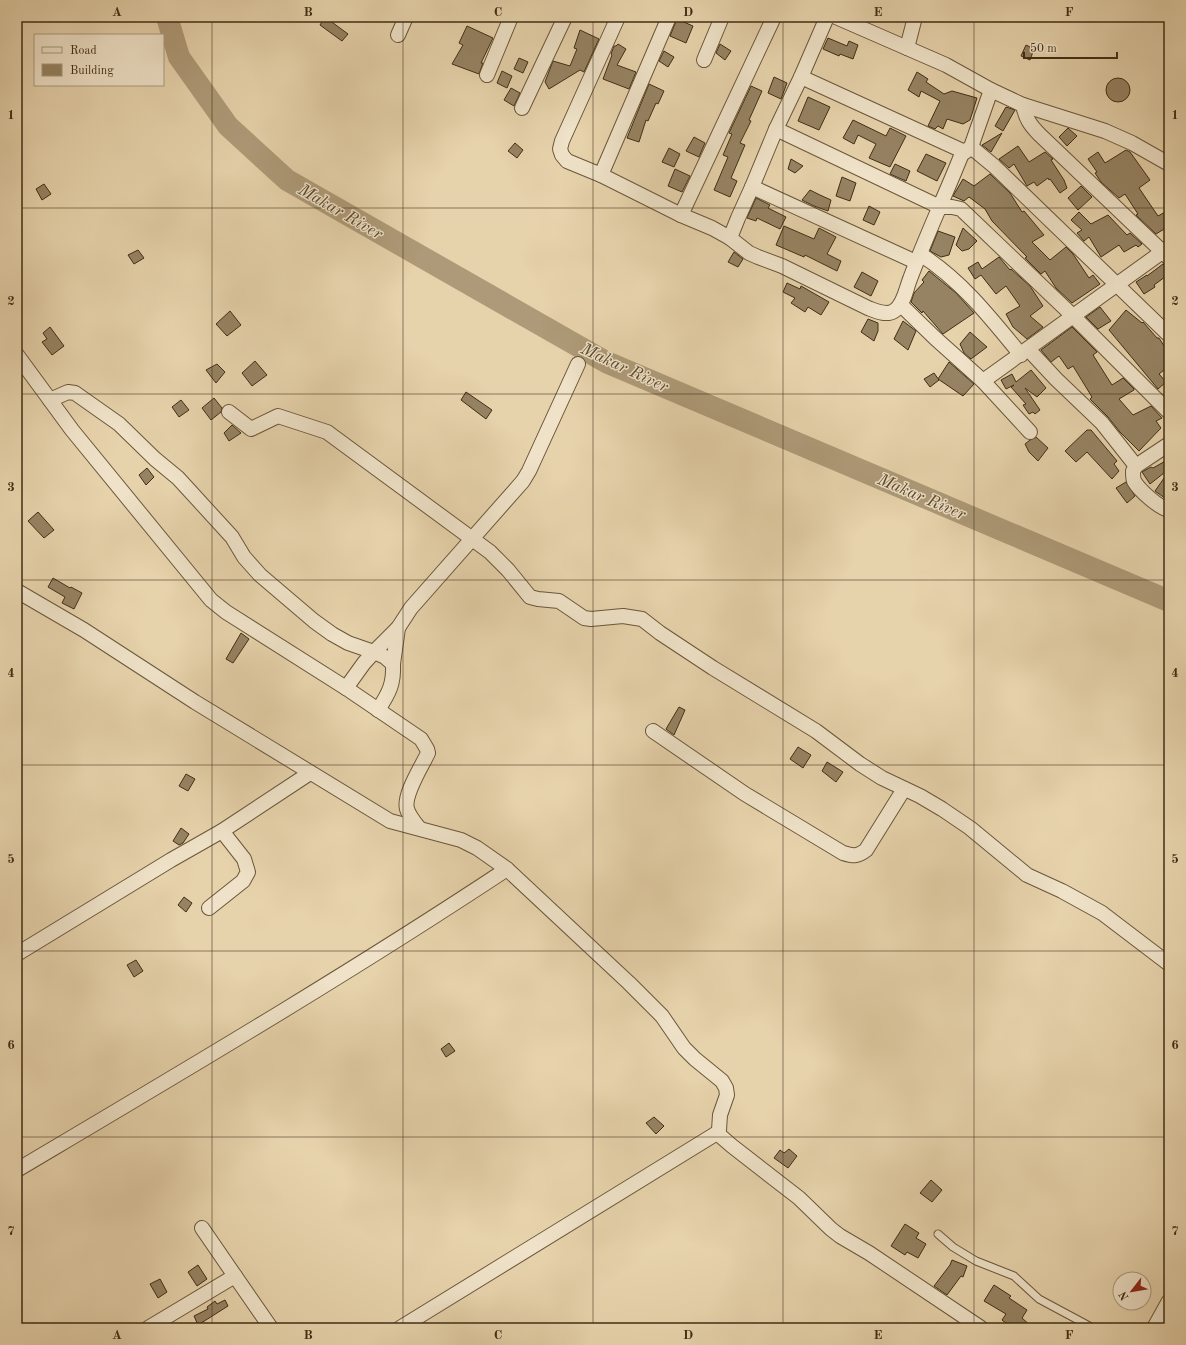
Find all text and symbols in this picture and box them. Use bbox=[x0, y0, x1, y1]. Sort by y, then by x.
text: A bbox=[112, 6, 122, 19]
text: B bbox=[303, 6, 313, 19]
text: C bbox=[494, 6, 502, 19]
text: D bbox=[683, 6, 693, 19]
text: E bbox=[874, 6, 883, 19]
text: F bbox=[1065, 6, 1074, 19]
legend bbox=[34, 34, 164, 86]
scale bar bbox=[1024, 34, 1117, 60]
text: 50 m bbox=[1030, 42, 1057, 55]
text: Road bbox=[70, 45, 97, 57]
text: Building bbox=[70, 65, 114, 77]
text: 1 bbox=[7, 109, 15, 122]
text: 1 bbox=[1171, 109, 1179, 122]
water label: Makar River bbox=[294, 181, 386, 244]
text: 2 bbox=[7, 295, 15, 308]
text: 2 bbox=[1171, 295, 1179, 308]
water label: Makar River bbox=[577, 340, 671, 396]
water label: Makar River bbox=[874, 471, 969, 524]
text: 3 bbox=[7, 481, 15, 494]
text: 3 bbox=[1171, 481, 1179, 494]
text: 4 bbox=[7, 667, 15, 680]
text: 4 bbox=[1171, 667, 1179, 680]
text: 5 bbox=[7, 853, 15, 866]
text: 5 bbox=[1171, 853, 1179, 866]
text: 6 bbox=[7, 1039, 15, 1052]
text: 6 bbox=[1171, 1039, 1179, 1052]
text: 7 bbox=[7, 1225, 15, 1238]
text: 7 bbox=[1171, 1225, 1179, 1238]
north arrow bbox=[1112, 1271, 1152, 1311]
text: N bbox=[1118, 1288, 1132, 1302]
text: A bbox=[112, 1329, 122, 1342]
text: B bbox=[303, 1329, 313, 1342]
text: C bbox=[494, 1329, 502, 1342]
text: D bbox=[683, 1329, 693, 1342]
text: E bbox=[874, 1329, 883, 1342]
text: F bbox=[1065, 1329, 1074, 1342]

